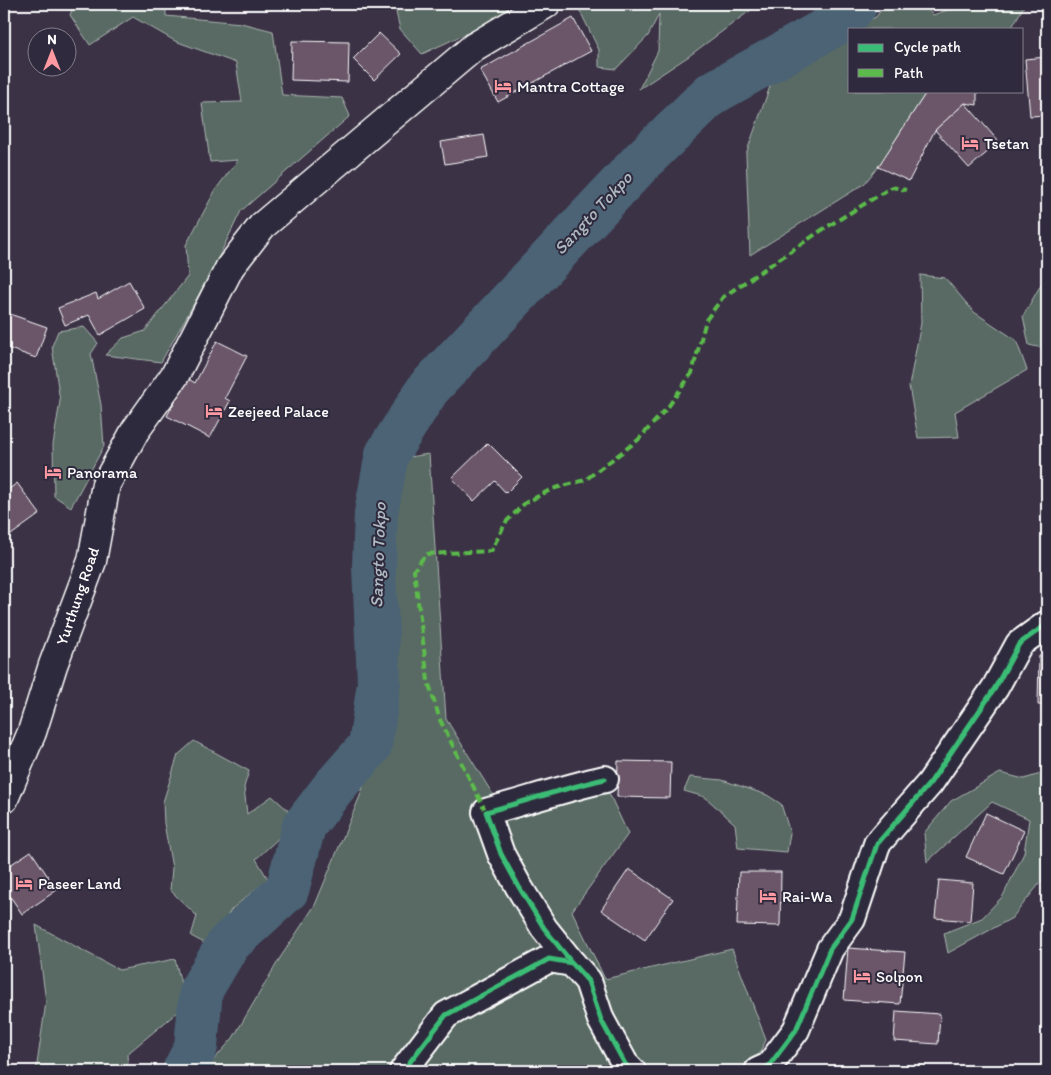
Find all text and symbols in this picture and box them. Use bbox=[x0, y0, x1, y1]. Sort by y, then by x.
north arrow bbox=[28, 28, 78, 78]
legend bbox=[848, 28, 1024, 92]
text: N bbox=[47, 31, 57, 48]
text: Cycle path bbox=[894, 38, 961, 56]
text: Path bbox=[894, 64, 923, 82]
hotel icon: Mantra Cottage bbox=[493, 76, 513, 96]
place label: Mantra Cottage bbox=[517, 77, 625, 96]
hotel icon: Tsetan bbox=[960, 133, 980, 153]
place label: Tsetan bbox=[984, 134, 1029, 153]
water label: Sangto Tokpo bbox=[549, 166, 638, 259]
hotel icon: Zeejeed Palace bbox=[204, 401, 224, 421]
place label: Zeejeed Palace bbox=[228, 402, 329, 421]
hotel icon: Panorama bbox=[43, 462, 63, 482]
place label: Panorama bbox=[67, 463, 138, 482]
water label: Sangto Tokpo bbox=[365, 501, 391, 608]
street label: Yurthung Road bbox=[52, 544, 103, 648]
hotel icon: Paseer Land bbox=[14, 873, 34, 893]
place label: Paseer Land bbox=[38, 874, 122, 893]
hotel icon: Rai-Wa bbox=[758, 886, 778, 906]
place label: Rai-Wa bbox=[782, 887, 833, 906]
hotel icon: Solpon bbox=[852, 966, 872, 986]
place label: Solpon bbox=[876, 967, 923, 986]

